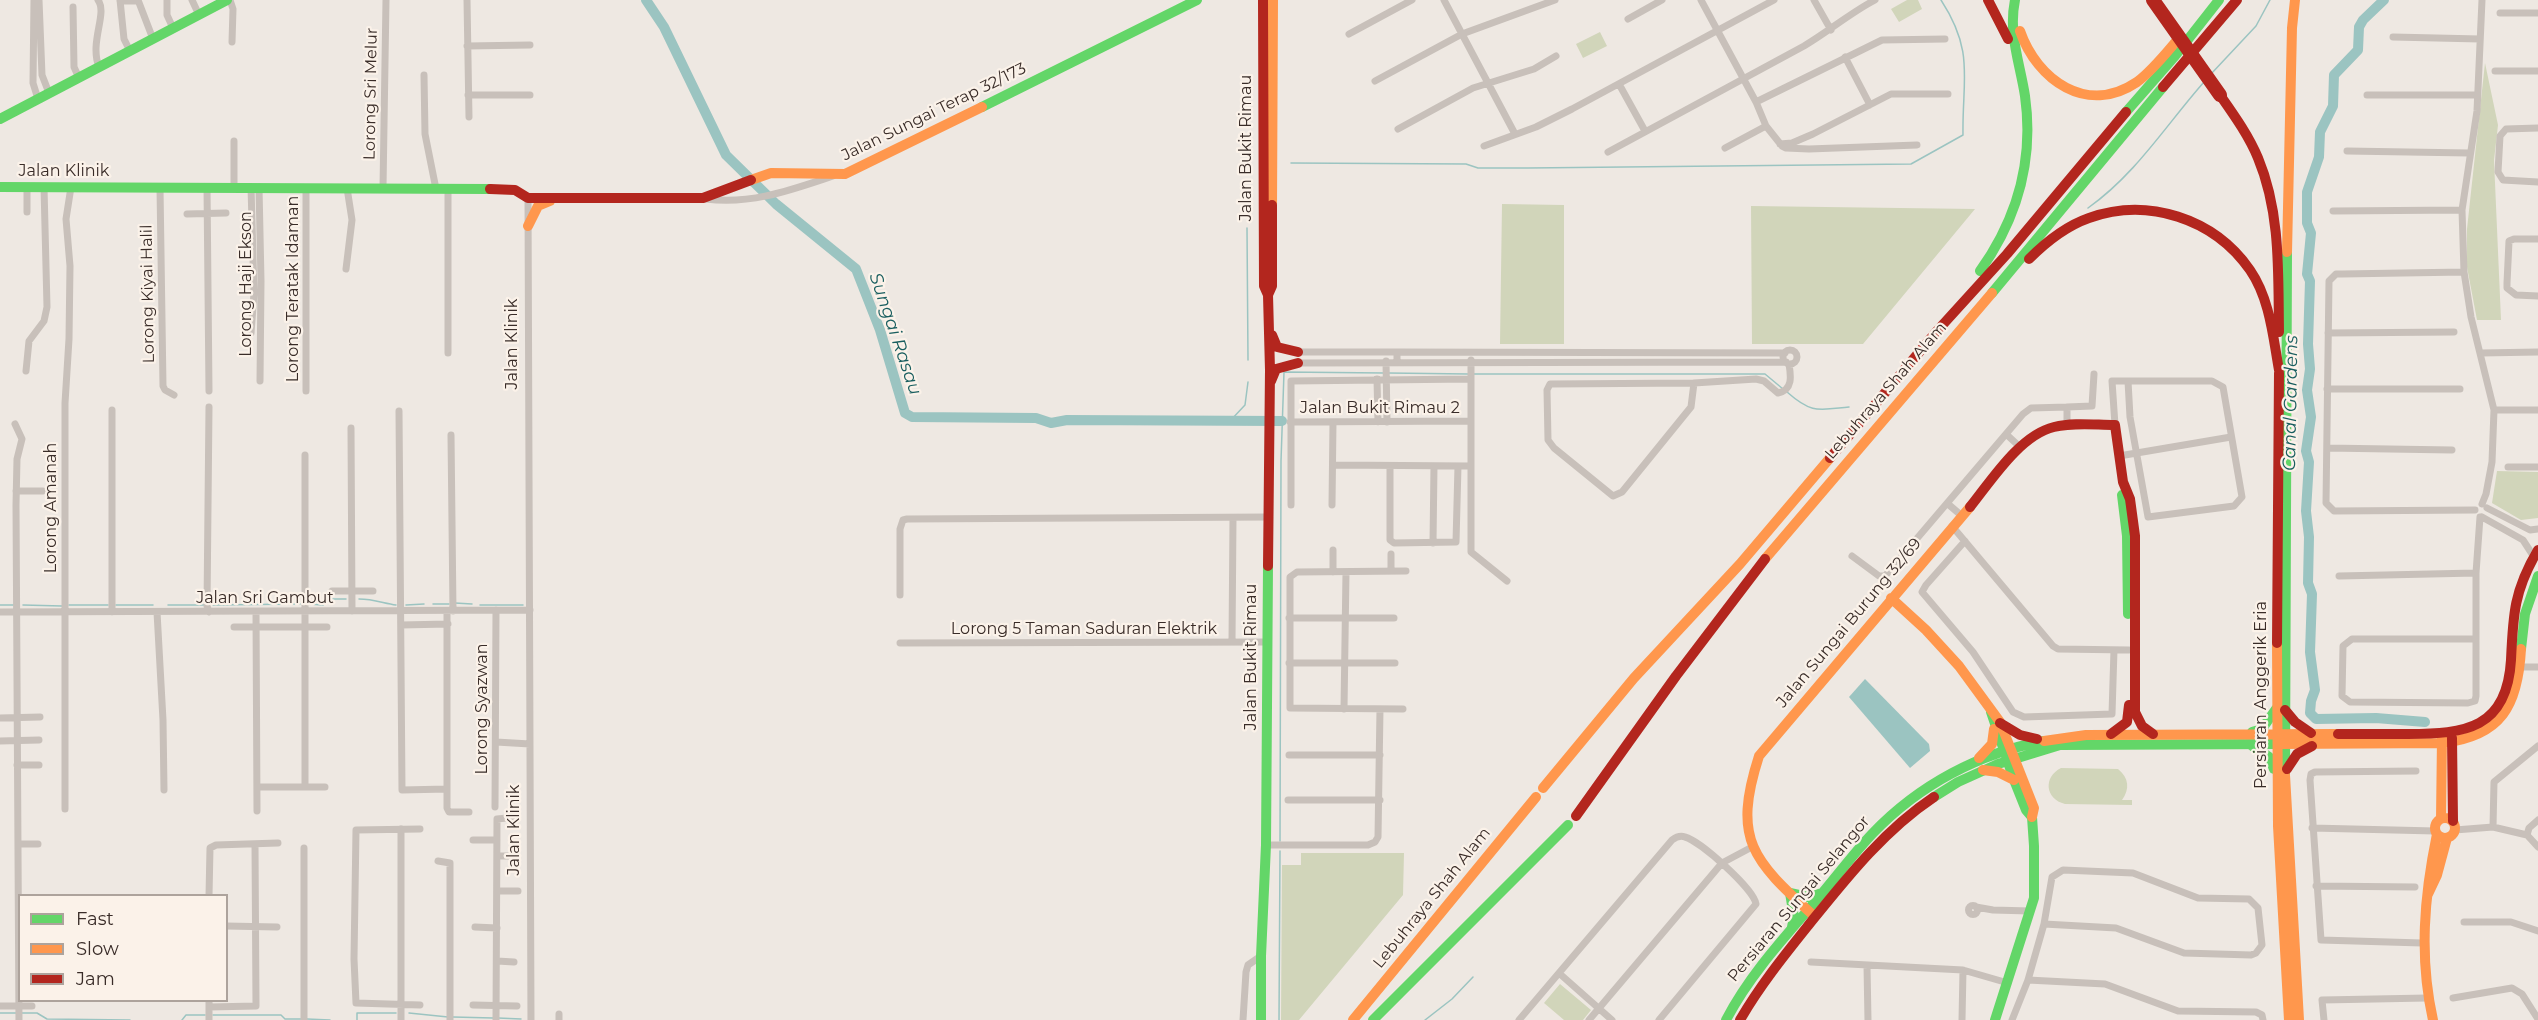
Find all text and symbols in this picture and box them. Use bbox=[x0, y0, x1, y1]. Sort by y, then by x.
street label: Lorong Sri Melur bbox=[360, 28, 382, 160]
street label: Jalan Sungai Terap 32/173 bbox=[839, 59, 1029, 165]
street label: Jalan Bukit Rimau bbox=[1236, 75, 1256, 221]
street label: Jalan Klinik bbox=[19, 161, 109, 181]
street label: Lorong Teratak Idaman bbox=[283, 196, 303, 382]
street label: Lorong Haji Ekson bbox=[236, 211, 256, 357]
street label: Lorong Kiyai Halil bbox=[137, 224, 159, 364]
water label: Sungai Rasau bbox=[864, 270, 926, 398]
street label: Jalan Klinik bbox=[502, 299, 522, 389]
street label: Lebuhraya Shah Alam bbox=[1821, 318, 1951, 464]
water label: Canal Gardens bbox=[2279, 335, 2303, 471]
street label: Jalan Bukit Rimau 2 bbox=[1300, 398, 1460, 418]
street label: Lorong Amanah bbox=[41, 443, 61, 573]
street label: Jalan Sungai Burung 32/69 bbox=[1772, 534, 1926, 712]
street label: Jalan Bukit Rimau bbox=[1241, 584, 1261, 730]
street label: Jalan Sri Gambut bbox=[196, 588, 334, 608]
street label: Persiaran Anggerik Eria bbox=[2251, 601, 2271, 789]
street label: Lorong 5 Taman Saduran Elektrik bbox=[951, 619, 1217, 639]
street label: Lorong Syazwan bbox=[472, 643, 492, 775]
street label: Jalan Klinik bbox=[504, 785, 524, 875]
street label: Persiaran Sungai Selangor bbox=[1724, 812, 1874, 986]
street label: Lebuhraya Shah Alam bbox=[1369, 824, 1495, 972]
legend bbox=[18, 894, 228, 1002]
text: Fast bbox=[76, 908, 114, 930]
text: Slow bbox=[76, 938, 119, 960]
text: Jam bbox=[76, 968, 115, 990]

